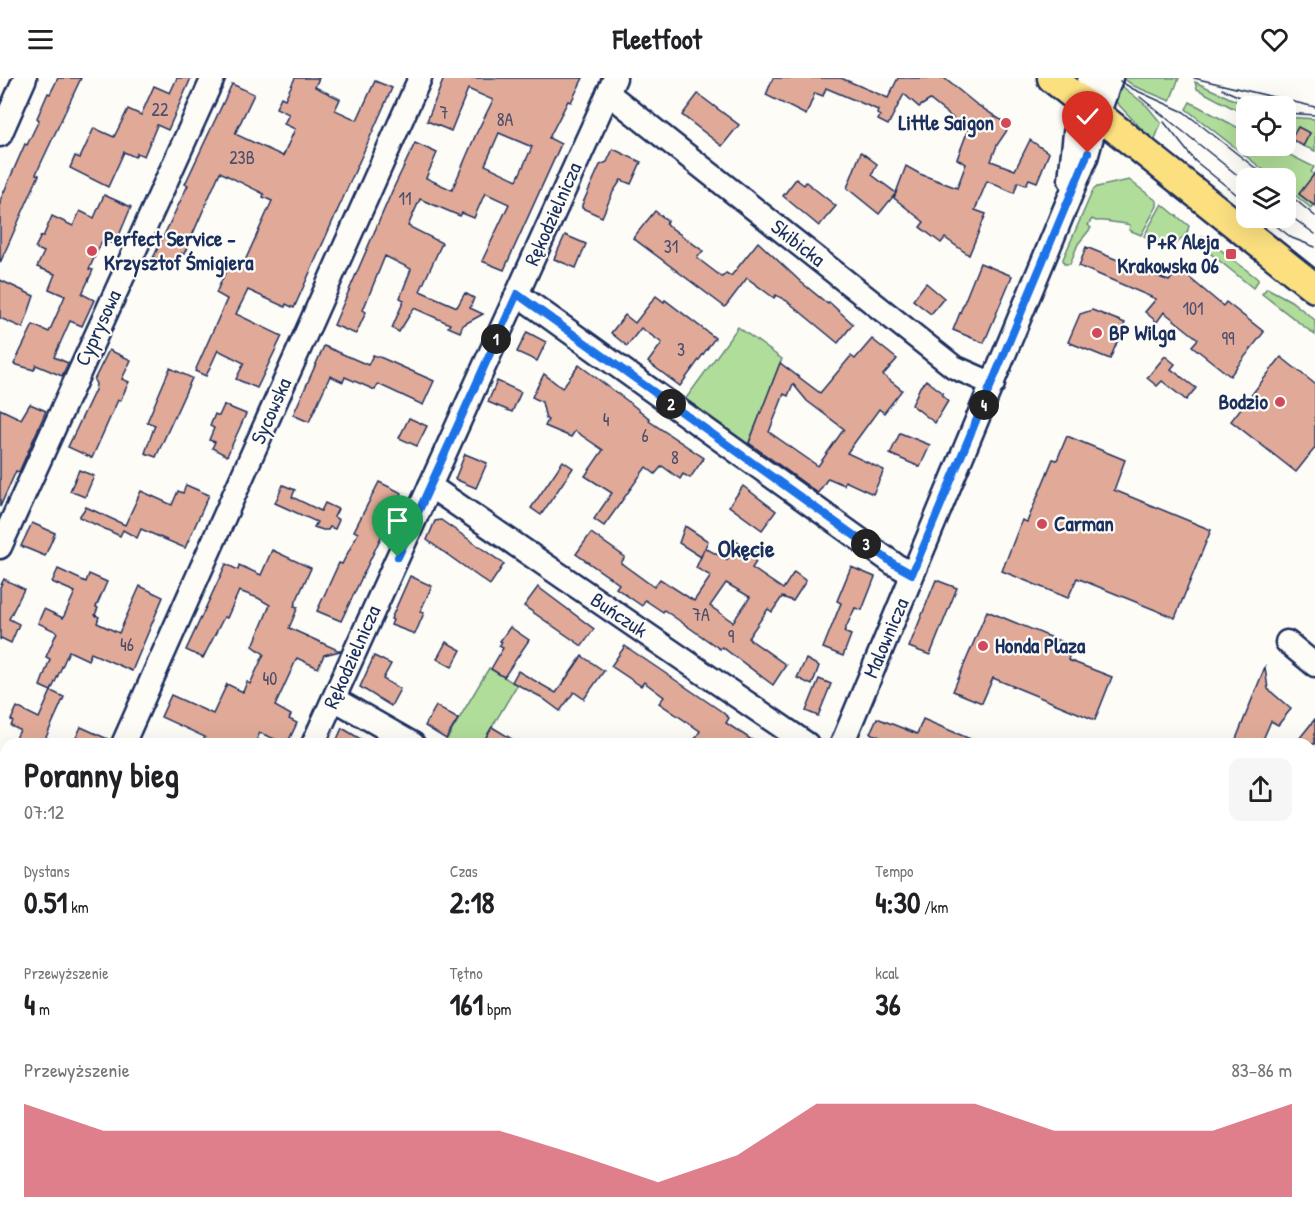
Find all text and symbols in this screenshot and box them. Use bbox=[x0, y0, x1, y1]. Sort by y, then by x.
text: Fleetfoot bbox=[613, 21, 702, 57]
icon: menu bbox=[24, 23, 57, 56]
icon: heart bbox=[1258, 23, 1291, 56]
pin bbox=[1062, 91, 1113, 153]
map controls bbox=[1236, 96, 1296, 228]
button: locate bbox=[1236, 96, 1296, 156]
house number: 22 bbox=[152, 97, 169, 122]
house number: 7 bbox=[440, 100, 449, 125]
icon: check bbox=[1071, 100, 1104, 133]
house number: 8A bbox=[497, 107, 514, 132]
place label: Little Saigon bbox=[898, 108, 994, 138]
marker: Little Saigon bbox=[999, 116, 1013, 130]
house number: 23B bbox=[229, 145, 255, 170]
street label: Rękodzielnicza bbox=[517, 157, 588, 270]
button: layers bbox=[1236, 168, 1296, 228]
house number: 11 bbox=[398, 186, 412, 211]
street label: Skibicka bbox=[765, 212, 831, 273]
place label: Perfect Service - Krzysztof Śmigiera bbox=[104, 224, 254, 278]
place label: P+R Aleja Krakowska 06 bbox=[1117, 227, 1220, 280]
house number: 31 bbox=[664, 234, 678, 259]
marker: Perfect Service - Krzysztof Śmigiera bbox=[85, 244, 99, 258]
marker: P+R Aleja Krakowska 06 bbox=[1224, 247, 1238, 261]
street label: Cyprysowa bbox=[67, 285, 128, 371]
house number: 101 bbox=[1182, 296, 1204, 321]
place label: BP Wilga bbox=[1109, 318, 1176, 348]
pin: 1 bbox=[481, 324, 511, 354]
marker: BP Wilga bbox=[1090, 326, 1104, 340]
house number: 99 bbox=[1221, 326, 1235, 351]
text: 1 bbox=[493, 328, 499, 350]
house number: 3 bbox=[677, 337, 685, 362]
street label: Sycowska bbox=[243, 373, 298, 449]
place label: Bodzio bbox=[1219, 387, 1269, 416]
pin: 2 bbox=[656, 389, 686, 419]
pin: 4 bbox=[969, 390, 999, 420]
text: 2 bbox=[667, 393, 675, 415]
text: 4 bbox=[981, 394, 987, 416]
marker: Bodzio bbox=[1273, 395, 1287, 409]
house number: 4 bbox=[603, 407, 610, 432]
house number: 6 bbox=[641, 423, 649, 448]
house number: 8 bbox=[671, 445, 679, 470]
pin bbox=[372, 495, 423, 557]
icon: arrive bbox=[381, 504, 414, 537]
place label: Carman bbox=[1054, 509, 1114, 538]
marker: Carman bbox=[1035, 517, 1049, 531]
pin: 3 bbox=[851, 529, 881, 559]
district label: Okęcie bbox=[717, 532, 775, 564]
text: 3 bbox=[862, 533, 870, 555]
street label: Buńczuk bbox=[585, 585, 654, 644]
street label: Malownicza bbox=[856, 593, 915, 682]
street label: Rękodzielnicza bbox=[316, 600, 387, 713]
house number: 7A bbox=[692, 602, 710, 627]
house number: 9 bbox=[728, 624, 735, 649]
place label: Honda Plaza bbox=[995, 631, 1086, 660]
house number: 46 bbox=[120, 632, 134, 657]
marker: Honda Plaza bbox=[976, 639, 990, 653]
house number: 40 bbox=[263, 666, 277, 691]
text: Poranny bieg bbox=[24, 753, 179, 797]
button: share bbox=[1229, 758, 1292, 821]
text: 07:12 bbox=[24, 798, 64, 825]
text: Dystans bbox=[24, 860, 70, 882]
text: Czas bbox=[450, 860, 478, 882]
text: Tempo bbox=[875, 860, 913, 882]
text: 0.51 bbox=[24, 882, 67, 922]
text: 2:18 bbox=[450, 882, 495, 922]
text: 4:30 bbox=[875, 882, 920, 922]
text: km bbox=[67, 896, 89, 918]
text: /km bbox=[920, 896, 948, 918]
text: Przewyższenie bbox=[24, 962, 109, 984]
text: Tętno bbox=[450, 962, 483, 984]
text: kcal bbox=[875, 962, 899, 984]
text: 4 bbox=[24, 984, 35, 1024]
text: 161 bbox=[450, 984, 483, 1024]
text: 36 bbox=[875, 984, 901, 1024]
text: m bbox=[35, 998, 50, 1020]
text: bpm bbox=[483, 998, 511, 1020]
text: Przewyższenie bbox=[24, 1056, 130, 1083]
text: 83–86 m bbox=[1231, 1056, 1292, 1083]

